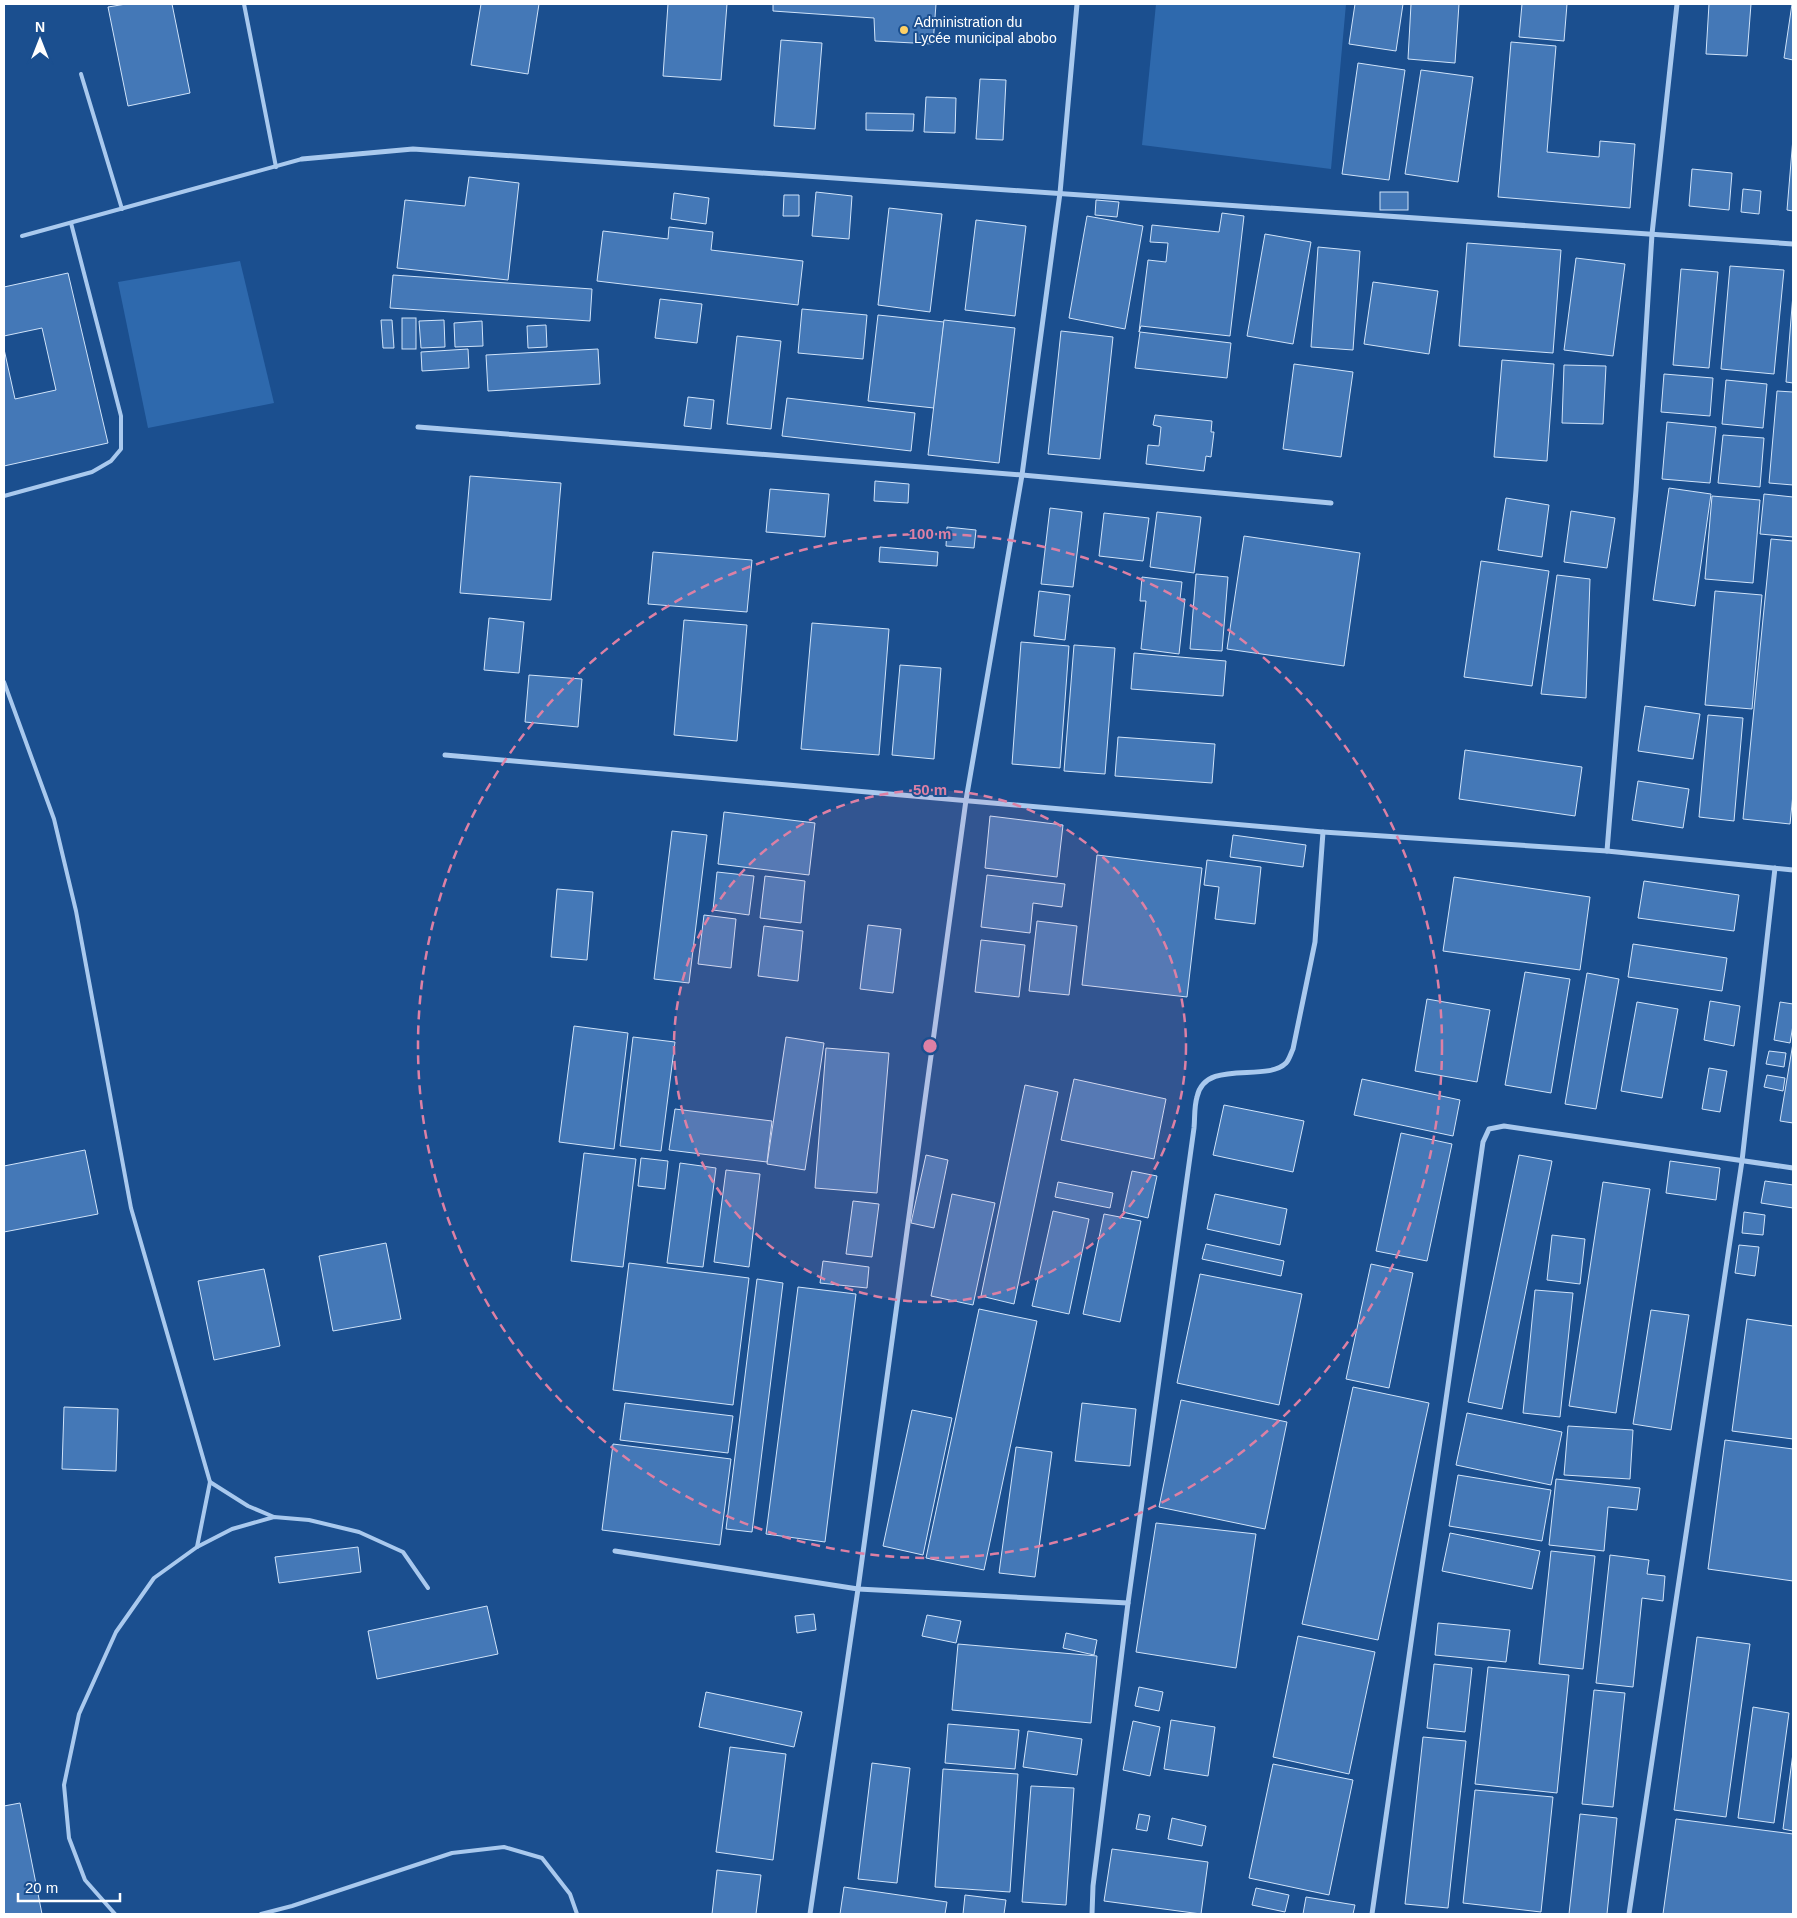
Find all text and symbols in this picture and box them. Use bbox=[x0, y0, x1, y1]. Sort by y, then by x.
place label: Administration du Lycée municipal abobo bbox=[914, 14, 1057, 46]
north arrow bbox=[15, 15, 65, 65]
text: N bbox=[35, 19, 45, 35]
marker: Administration du Lycée municipal abobo bbox=[898, 24, 910, 36]
text: 100 m bbox=[909, 525, 951, 542]
text: 50 m bbox=[913, 781, 947, 798]
centre of rings bbox=[921, 1037, 939, 1055]
scale bar bbox=[18, 1870, 120, 1902]
text: 20 m bbox=[25, 1879, 58, 1896]

